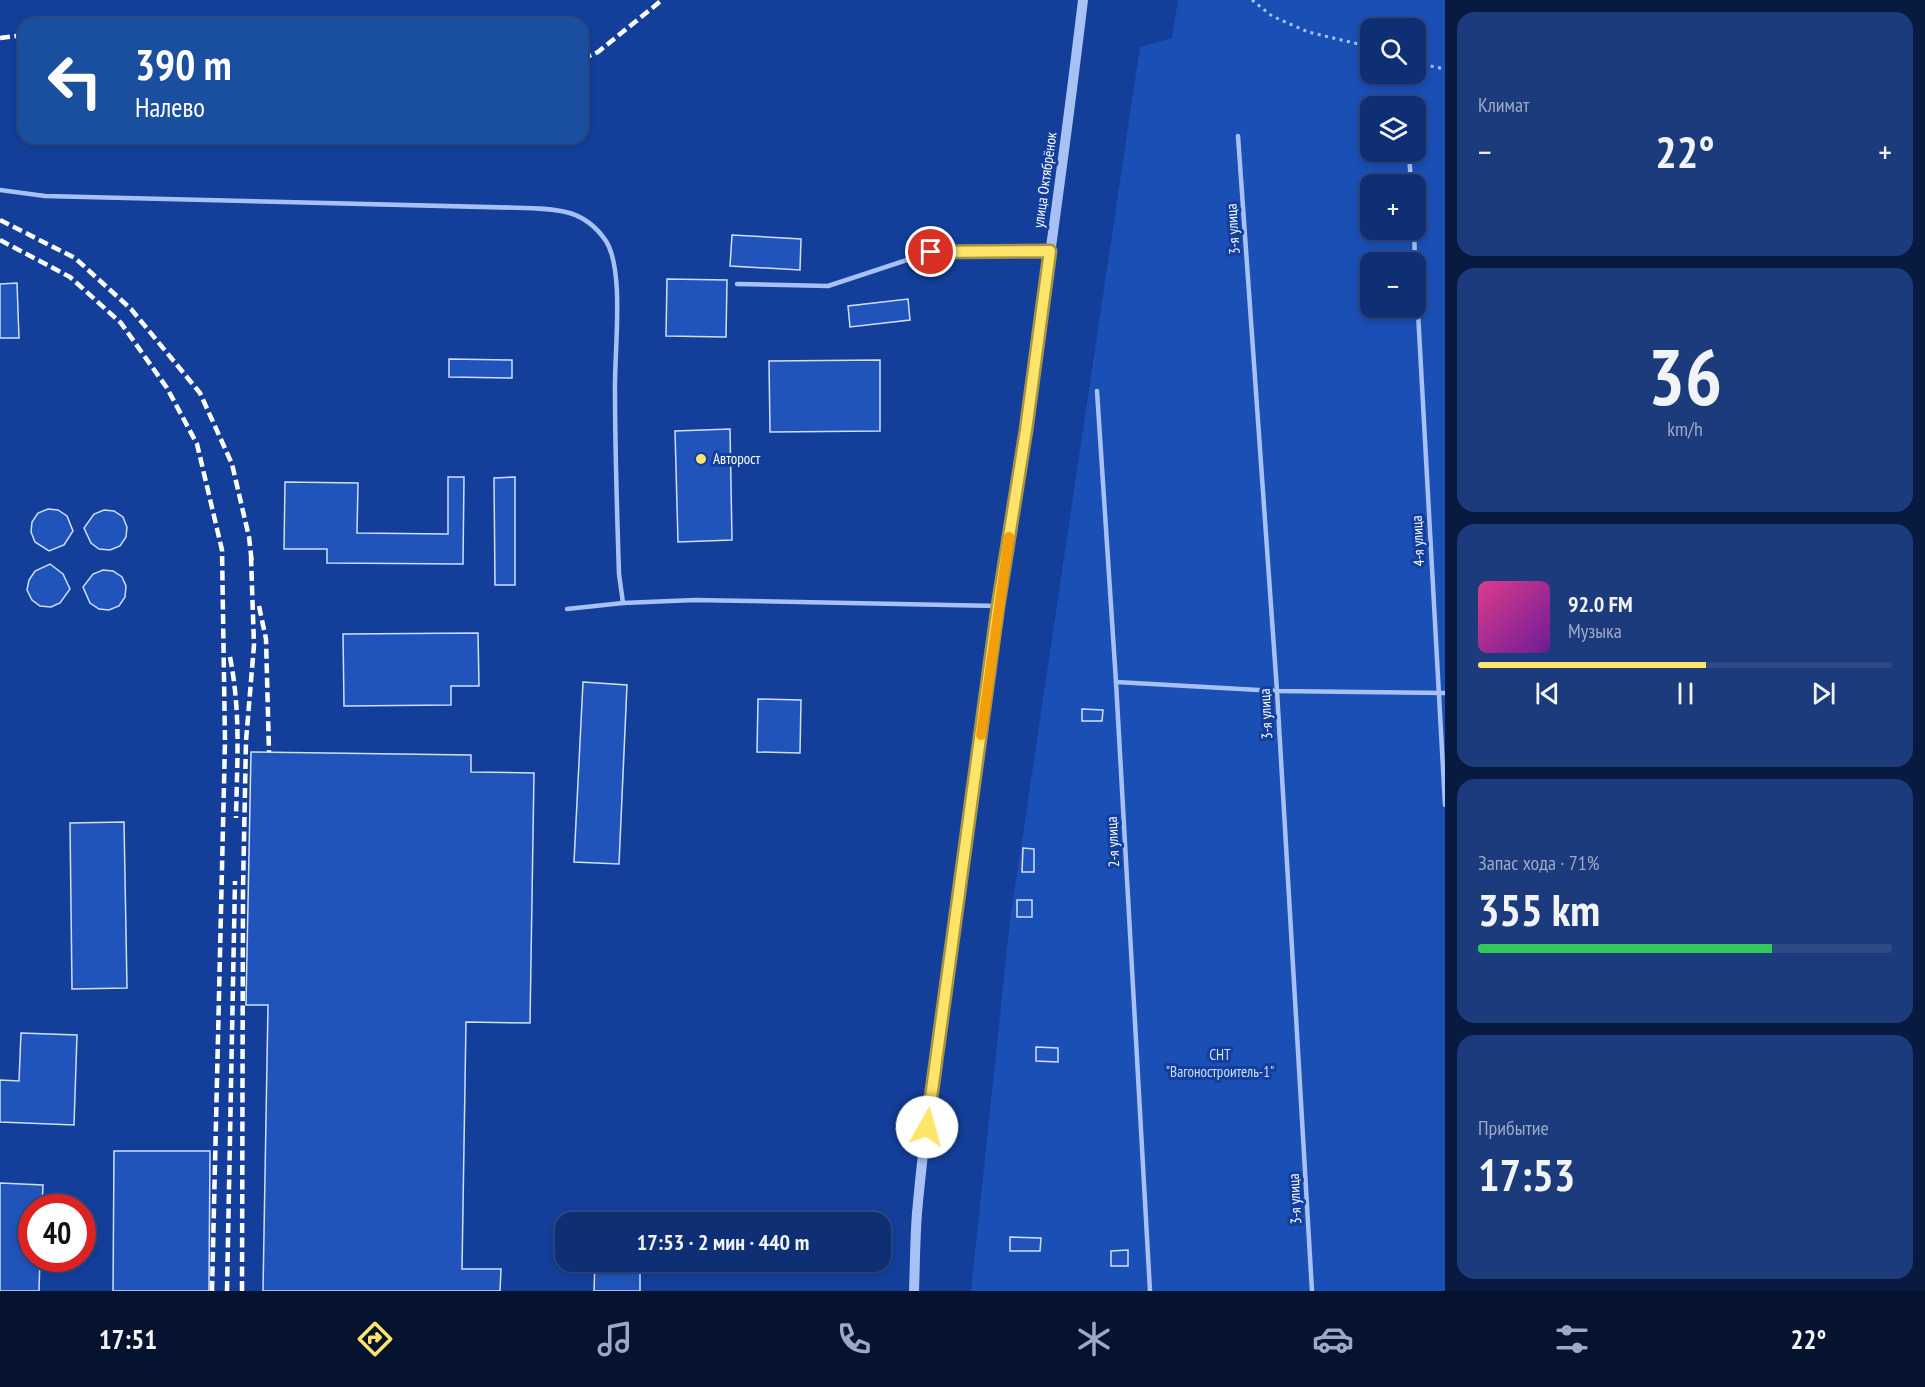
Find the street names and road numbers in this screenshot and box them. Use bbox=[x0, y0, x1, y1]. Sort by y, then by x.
street label: улица Октябрёнок bbox=[1028, 131, 1061, 229]
street label: 3-я улица bbox=[1221, 203, 1244, 255]
street label: 4-я улица bbox=[1407, 515, 1428, 567]
street label: 3-я улица bbox=[1255, 688, 1276, 740]
street label: 2-я улица bbox=[1102, 816, 1123, 868]
street label: 3-я улица bbox=[1284, 1173, 1305, 1225]

